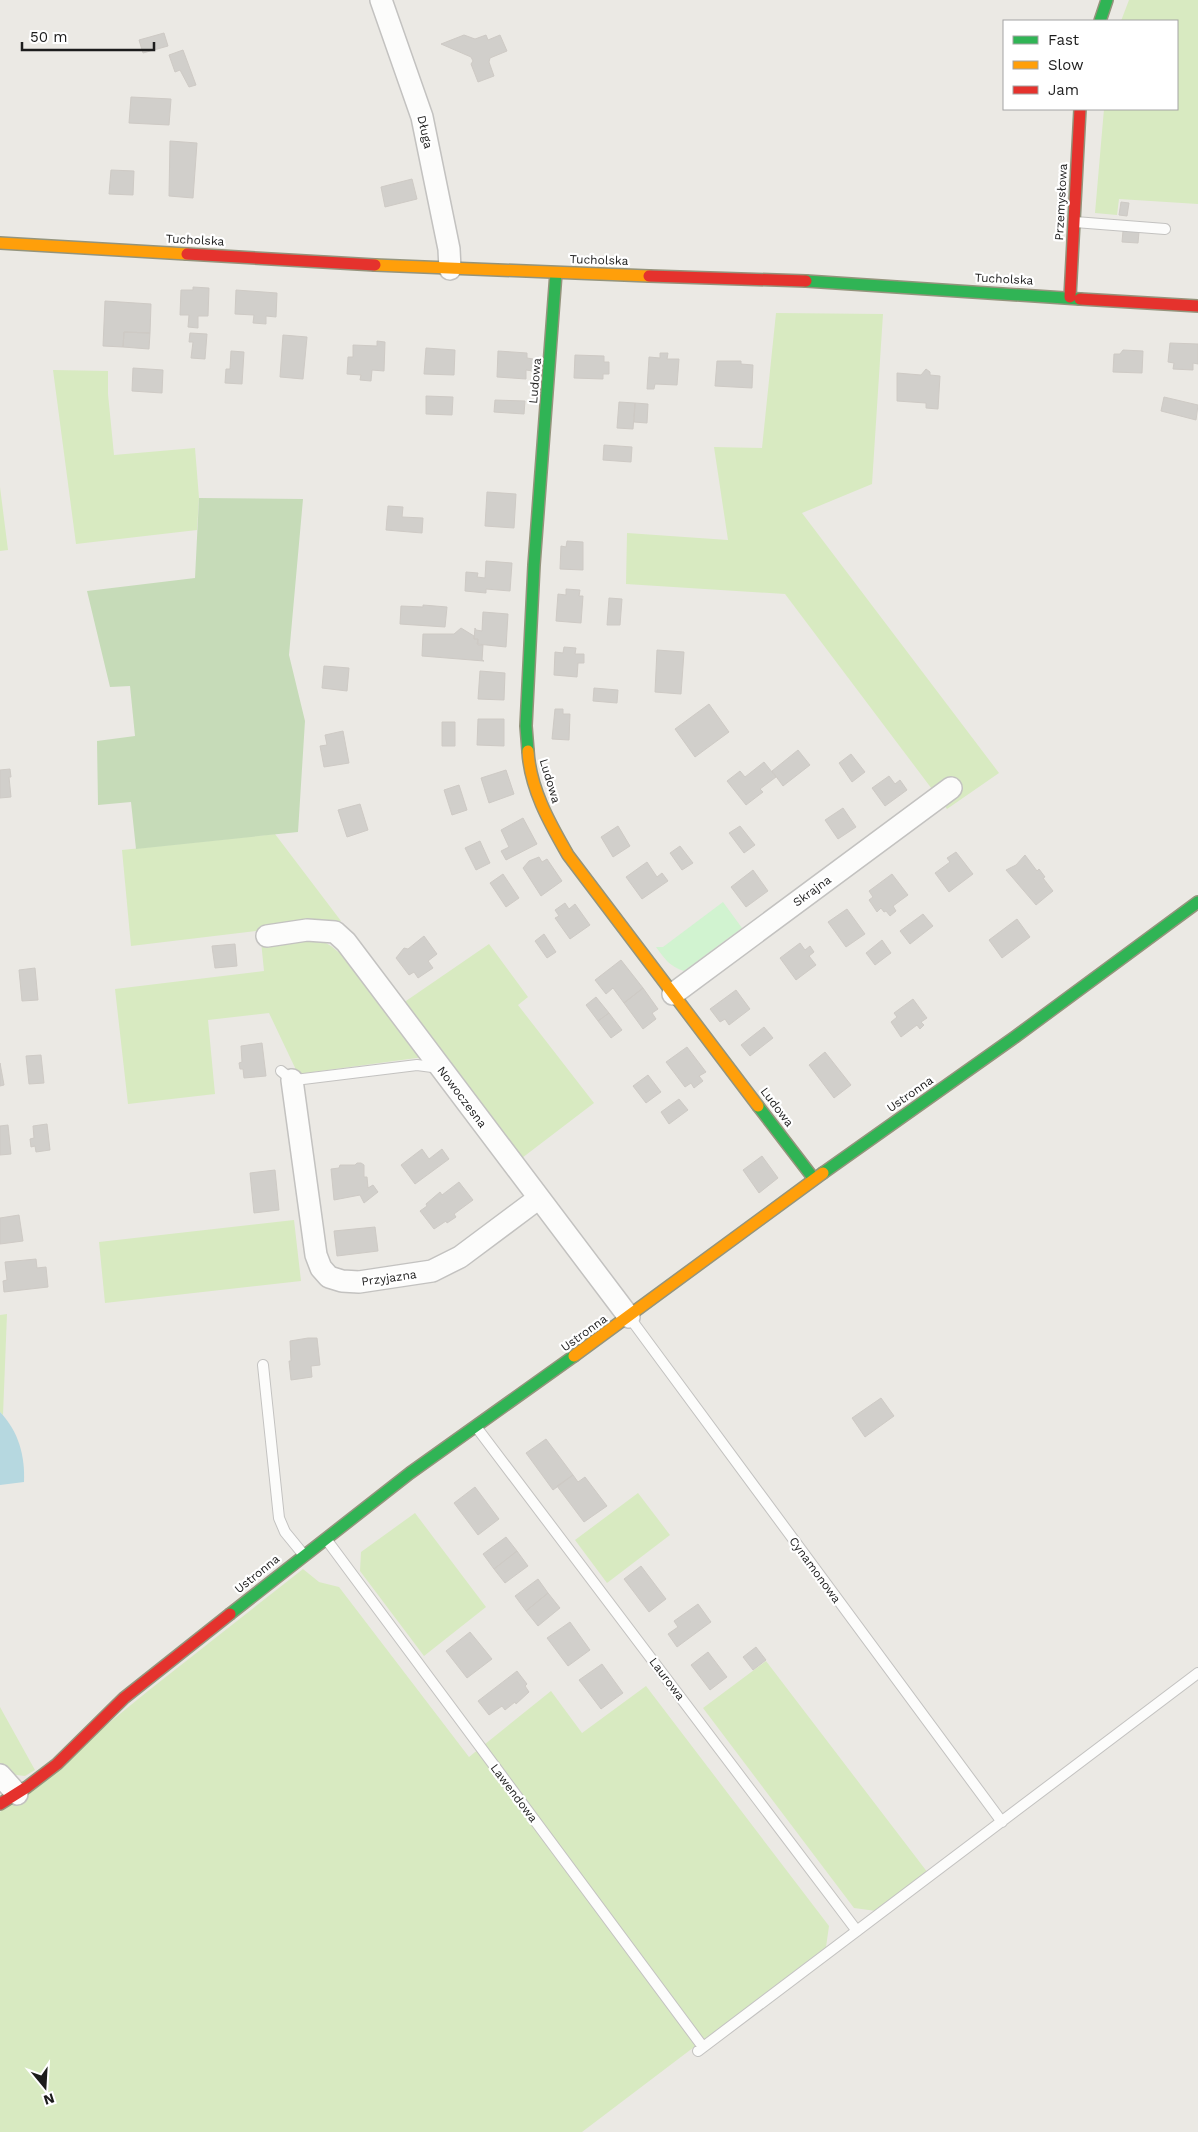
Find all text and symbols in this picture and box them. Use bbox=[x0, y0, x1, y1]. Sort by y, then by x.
scale bar bbox=[22, 20, 155, 52]
legend bbox=[1003, 20, 1178, 110]
text: 50 m bbox=[30, 28, 67, 46]
text: Fast bbox=[1048, 31, 1080, 49]
text: Slow bbox=[1048, 56, 1084, 74]
text: Jam bbox=[1048, 81, 1079, 99]
street label: Długa bbox=[414, 114, 436, 150]
street label: Przemysłowa bbox=[1052, 163, 1070, 241]
street label: Tucholska bbox=[165, 231, 225, 249]
street label: Tucholska bbox=[569, 252, 629, 268]
street label: Tucholska bbox=[974, 270, 1034, 288]
street label: Ludowa bbox=[526, 357, 544, 404]
street label: Ludowa bbox=[537, 757, 563, 805]
street label: Skrajna bbox=[790, 872, 834, 909]
street label: Nowoczesna bbox=[434, 1064, 490, 1131]
street label: Ustronna bbox=[884, 1073, 936, 1115]
street label: Ludowa bbox=[758, 1085, 796, 1130]
street label: Przyjazna bbox=[361, 1267, 418, 1289]
street label: Ustronna bbox=[558, 1312, 610, 1354]
street label: Cynamonowa bbox=[786, 1534, 844, 1606]
street label: Ustronna bbox=[232, 1552, 282, 1596]
street label: Laurowa bbox=[646, 1655, 688, 1703]
street label: Lawendowa bbox=[488, 1761, 541, 1825]
north arrow bbox=[20, 2062, 70, 2112]
text: N bbox=[42, 2090, 56, 2109]

